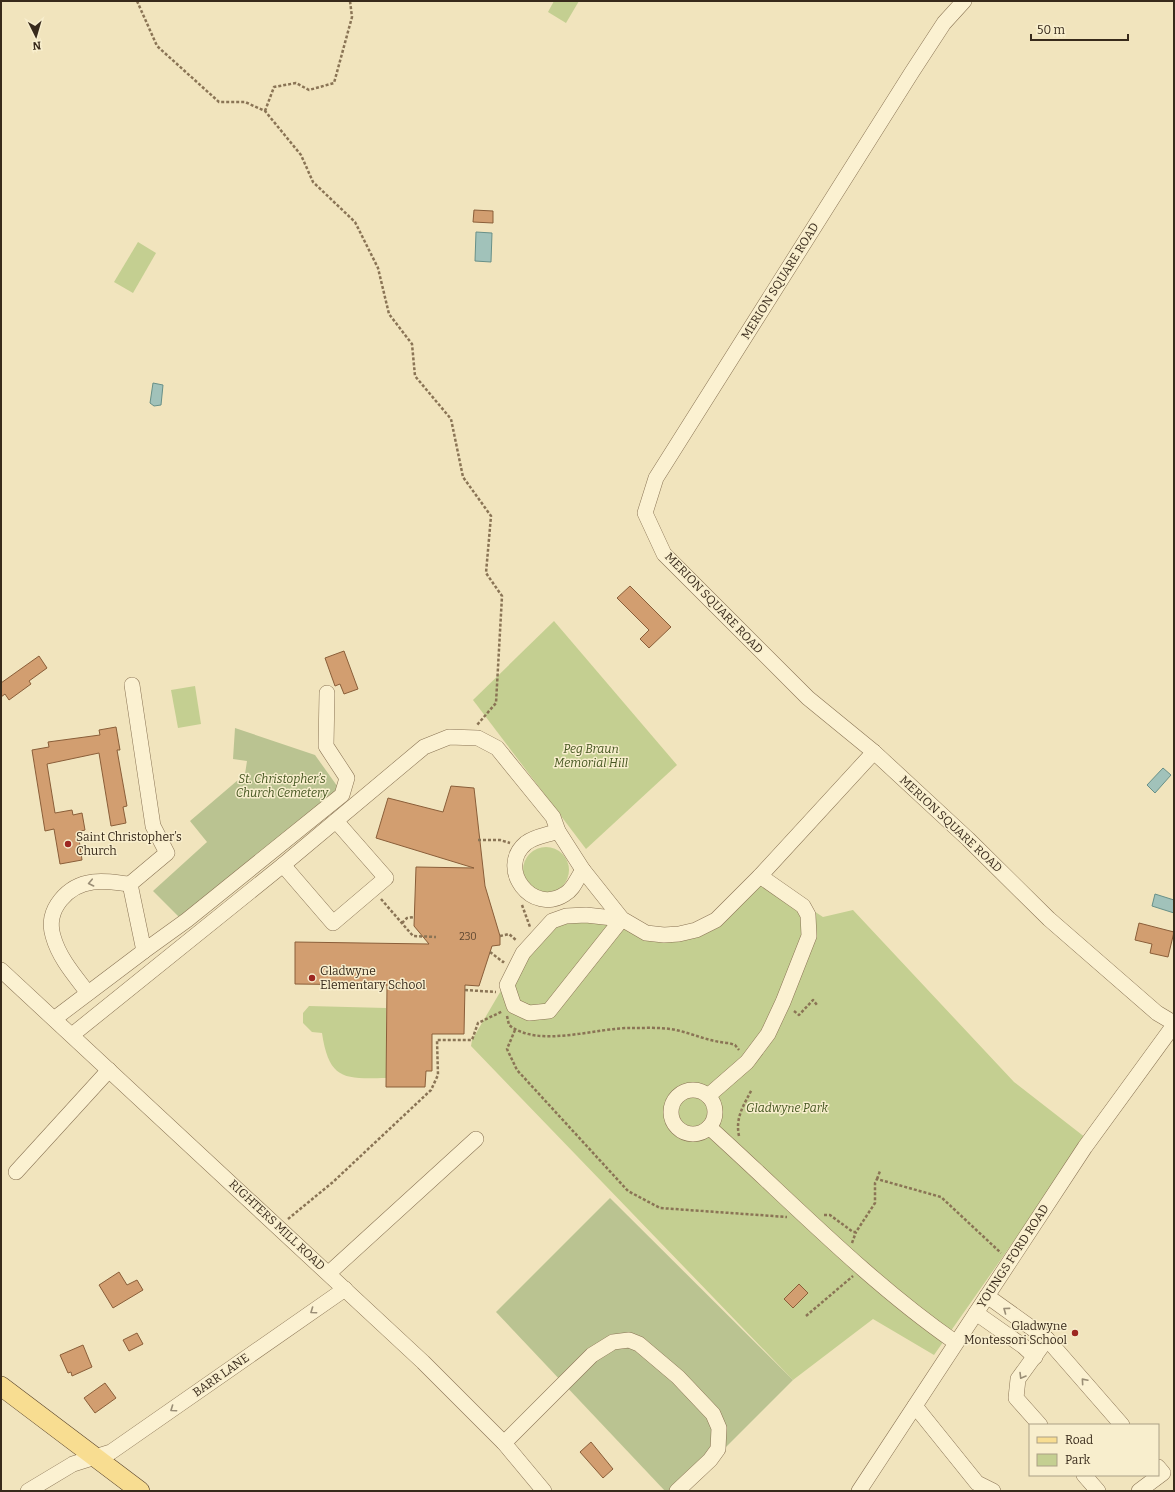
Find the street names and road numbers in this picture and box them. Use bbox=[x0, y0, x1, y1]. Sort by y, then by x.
street label: MERION SQUARE ROAD bbox=[738, 220, 822, 342]
street label: MERION SQUARE ROAD bbox=[662, 550, 766, 656]
street label: MERION SQUARE ROAD bbox=[897, 773, 1005, 875]
street label: RIGHTERS MILL ROAD bbox=[226, 1177, 328, 1273]
street label: YOUNGS FORD ROAD bbox=[974, 1202, 1052, 1310]
street label: BARR LANE bbox=[190, 1351, 252, 1399]

